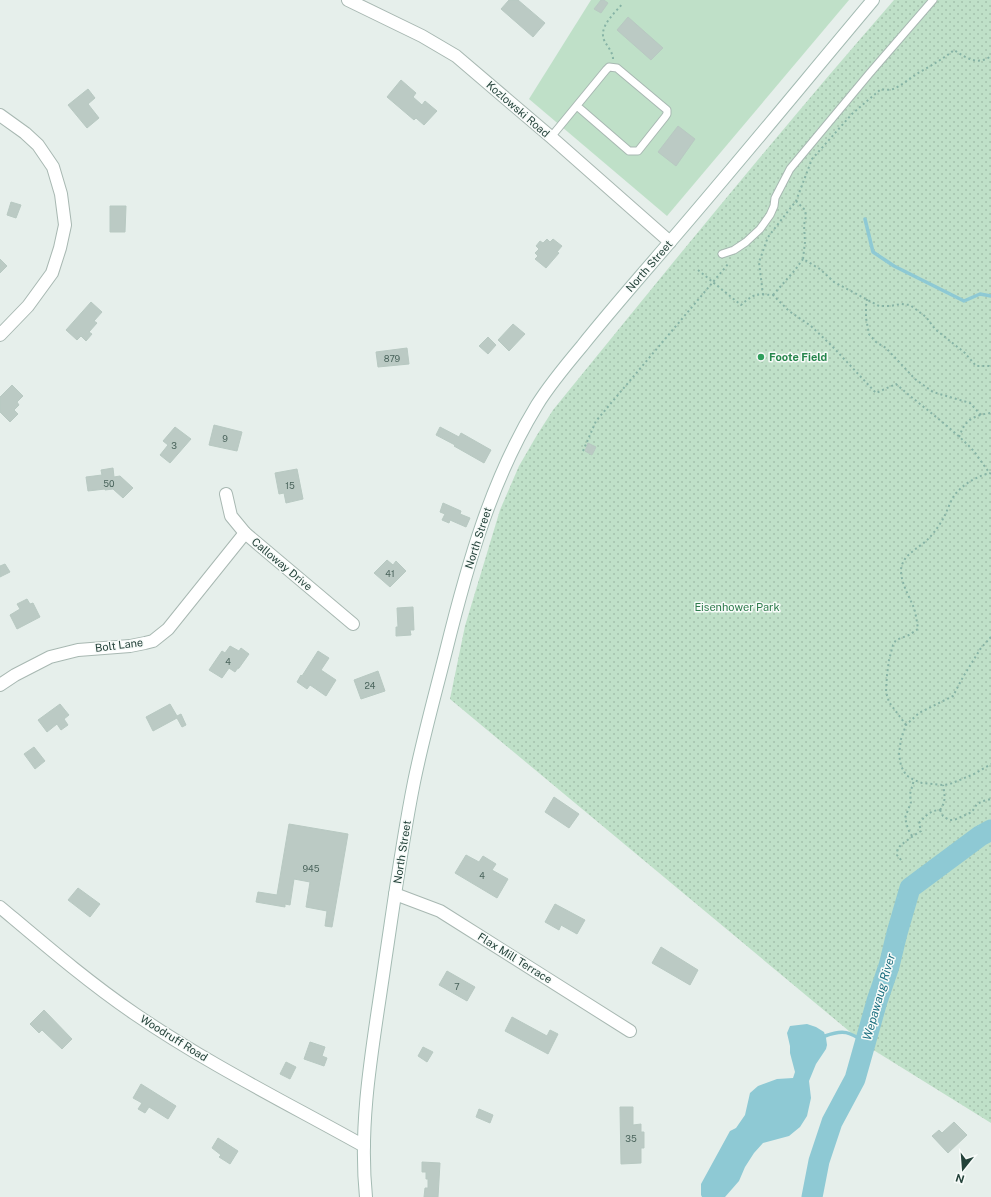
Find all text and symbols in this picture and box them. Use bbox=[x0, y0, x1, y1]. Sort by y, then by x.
street label: Kozlowski Road bbox=[484, 78, 552, 140]
street label: North Street bbox=[623, 238, 675, 294]
place label: Foote Field bbox=[769, 351, 827, 363]
marker: Foote Field bbox=[756, 352, 766, 362]
house number: 879 bbox=[384, 353, 401, 364]
house number: 9 bbox=[222, 433, 228, 444]
house number: 3 bbox=[171, 440, 177, 451]
house number: 50 bbox=[103, 478, 115, 489]
house number: 15 bbox=[285, 480, 295, 491]
street label: North Street bbox=[462, 506, 494, 570]
street label: Calloway Drive bbox=[249, 535, 315, 593]
house number: 41 bbox=[385, 568, 395, 579]
park label: Eisenhower Park bbox=[694, 601, 780, 613]
street label: Bolt Lane bbox=[94, 636, 144, 654]
house number: 4 bbox=[225, 656, 231, 667]
house number: 24 bbox=[364, 680, 376, 691]
street label: North Street bbox=[391, 819, 413, 885]
house number: 945 bbox=[303, 863, 320, 874]
house number: 4 bbox=[479, 870, 485, 881]
street label: Flax Mill Terrace bbox=[476, 930, 554, 986]
water label: Wepawaug River bbox=[860, 952, 898, 1042]
house number: 7 bbox=[454, 981, 460, 992]
street label: Woodruff Road bbox=[138, 1013, 210, 1063]
house number: 35 bbox=[625, 1133, 637, 1144]
north arrow bbox=[943, 1149, 983, 1189]
text: N bbox=[954, 1172, 966, 1186]

